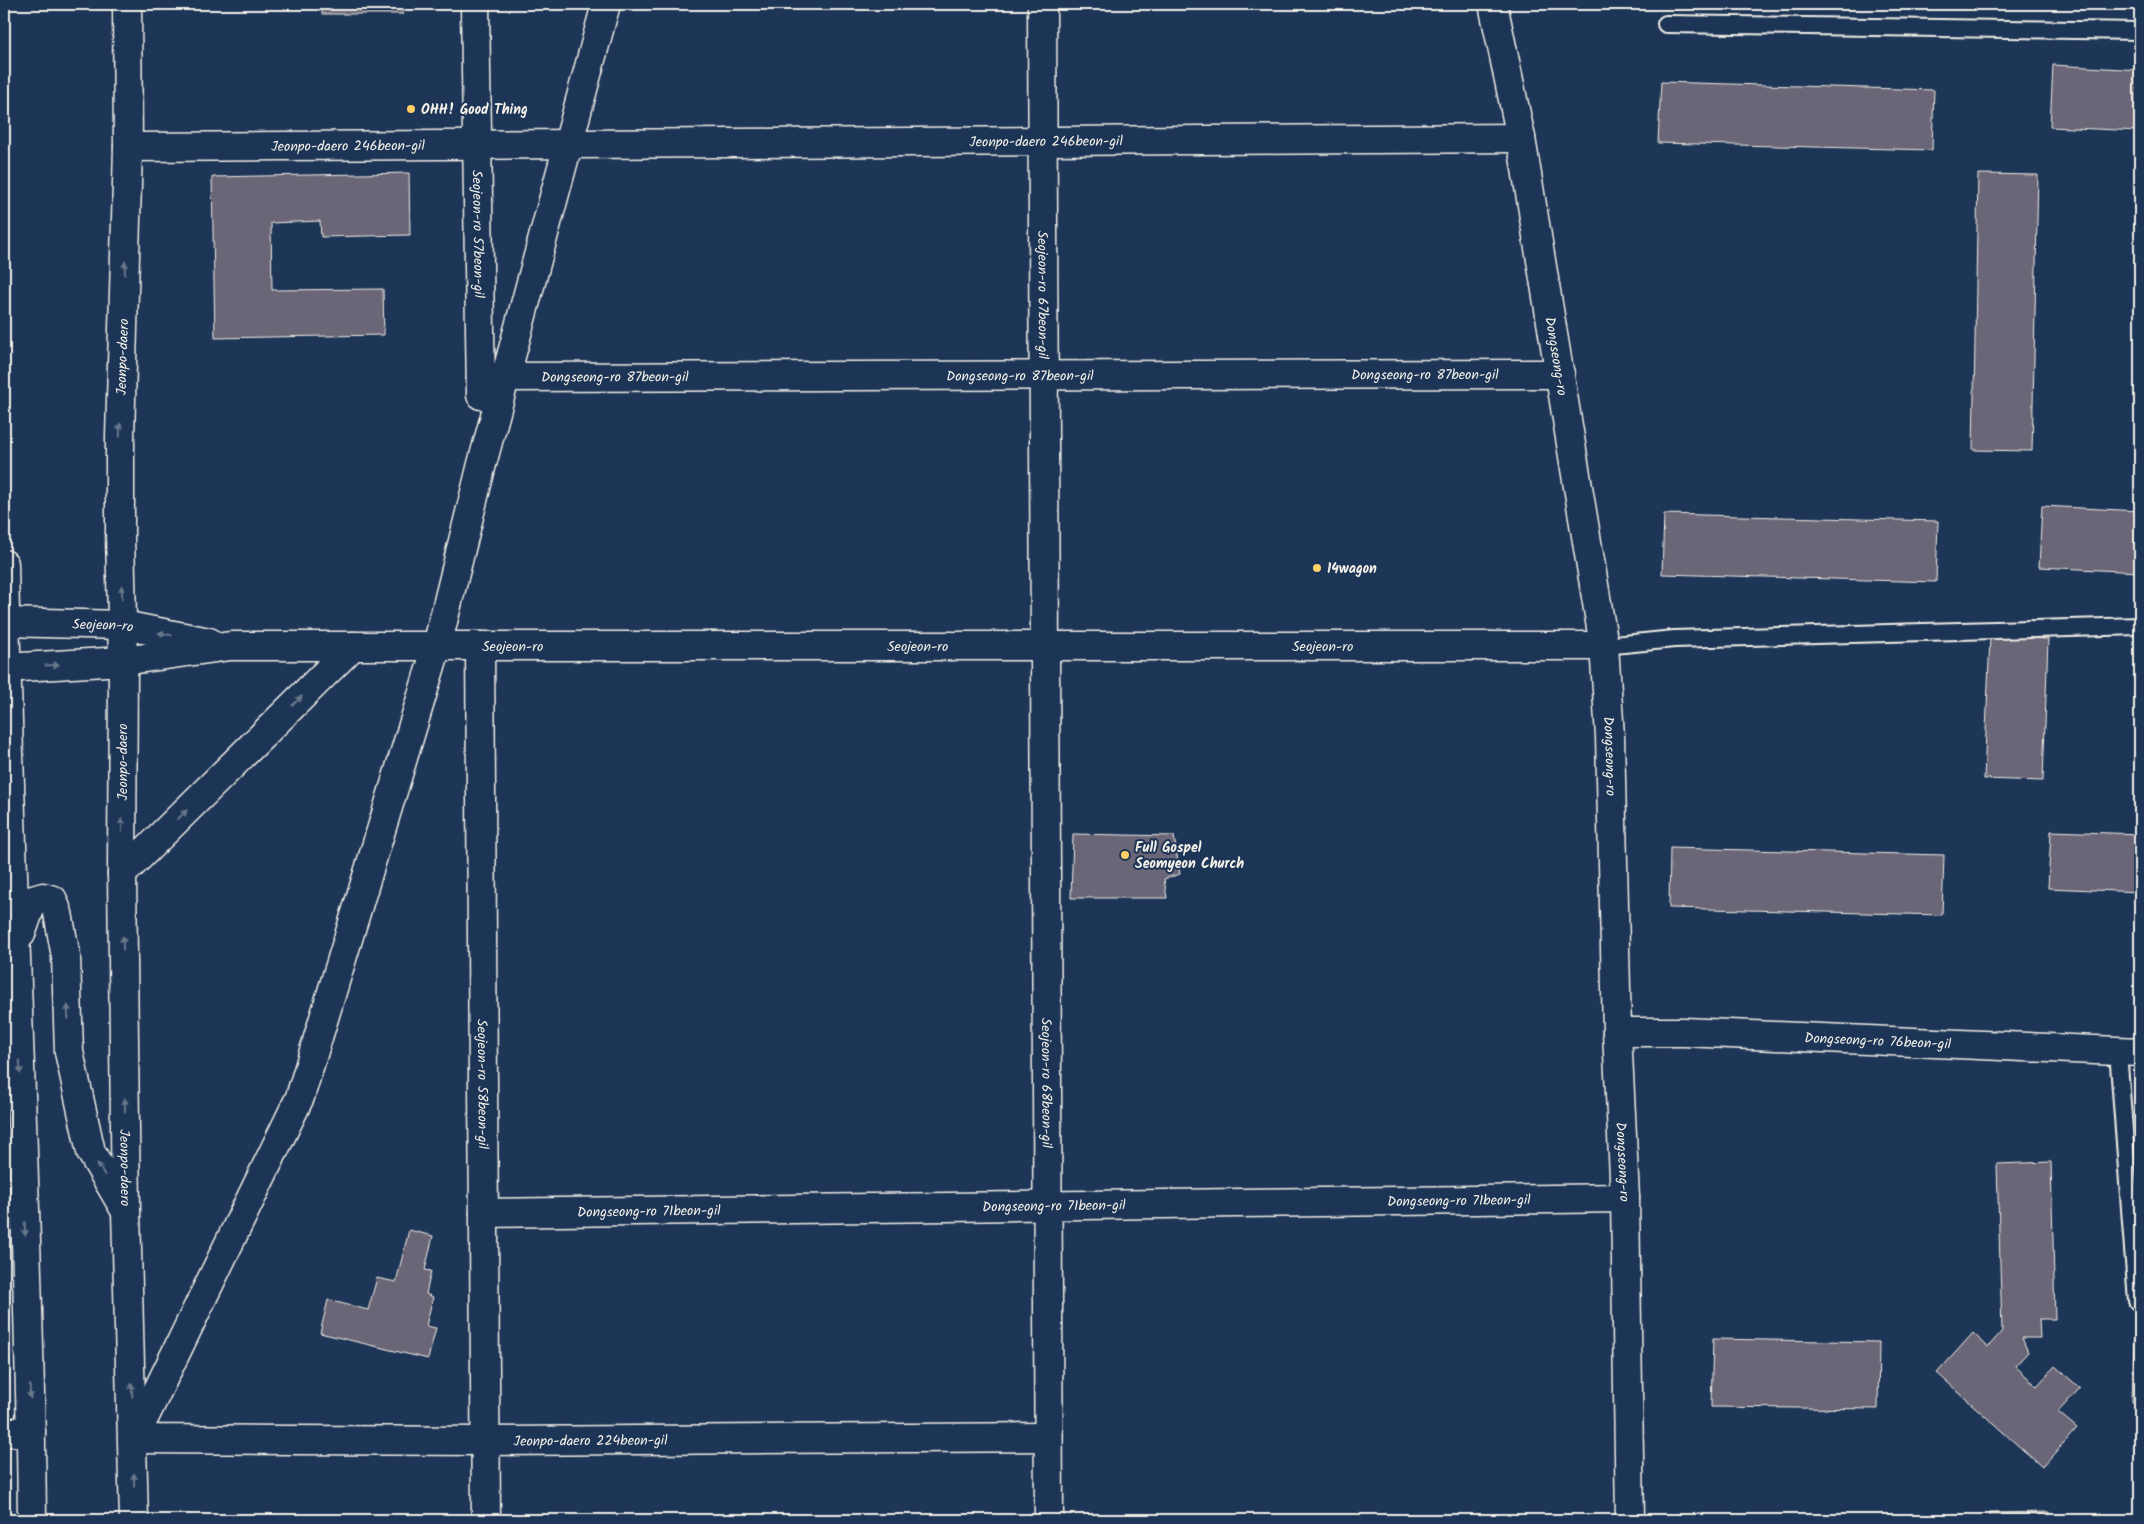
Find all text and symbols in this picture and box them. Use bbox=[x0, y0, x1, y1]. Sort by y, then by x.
place label: OHH! Good Thing bbox=[421, 99, 528, 121]
marker: OHH! Good Thing bbox=[405, 103, 417, 115]
street label: Jeonpo-daero 246beon-gil bbox=[969, 131, 1123, 154]
street label: Jeonpo-daero 246beon-gil bbox=[271, 135, 425, 158]
street label: Seojeon-ro 57beon-gil bbox=[466, 170, 490, 299]
street label: Seojeon-ro 67beon-gil bbox=[1031, 231, 1054, 360]
one-way arrow bbox=[121, 259, 129, 275]
street label: Dongseong-ro bbox=[1538, 315, 1573, 397]
street label: Jeonpo-daero bbox=[111, 318, 135, 396]
street label: Dongseong-ro 87beon-gil bbox=[1351, 364, 1499, 387]
street label: Dongseong-ro 87beon-gil bbox=[946, 365, 1094, 388]
street label: Dongseong-ro 87beon-gil bbox=[541, 366, 689, 389]
one-way arrow bbox=[116, 422, 124, 438]
place label: 14wagon bbox=[1327, 558, 1377, 580]
marker: 14wagon bbox=[1311, 562, 1323, 574]
one-way arrow bbox=[117, 584, 125, 600]
street label: Seojeon-ro bbox=[72, 614, 135, 639]
one-way arrow bbox=[157, 629, 173, 637]
street label: Seojeon-ro bbox=[482, 636, 543, 658]
street label: Seojeon-ro bbox=[887, 636, 948, 658]
street label: Seojeon-ro bbox=[1292, 636, 1353, 658]
one-way arrow bbox=[45, 661, 61, 669]
one-way arrow bbox=[291, 695, 303, 707]
street label: Dongseong-ro bbox=[1597, 716, 1621, 796]
street label: Jeonpo-daero bbox=[112, 724, 134, 800]
one-way arrow bbox=[175, 809, 187, 821]
one-way arrow bbox=[118, 817, 126, 833]
place label: Full Gospel Seomyeon Church bbox=[1135, 837, 1244, 875]
marker: Full Gospel Seomyeon Church bbox=[1119, 849, 1131, 861]
one-way arrow bbox=[119, 935, 127, 951]
one-way arrow bbox=[63, 1004, 71, 1020]
street label: Seojeon-ro 68beon-gil bbox=[1035, 1018, 1057, 1149]
street label: Seojeon-ro 58beon-gil bbox=[471, 1019, 493, 1150]
street label: Dongseong-ro 76beon-gil bbox=[1804, 1027, 1952, 1056]
one-way arrow bbox=[16, 1059, 24, 1075]
one-way arrow bbox=[121, 1097, 129, 1113]
street label: Dongseong-ro bbox=[1609, 1122, 1635, 1202]
street label: Jeonpo-daero bbox=[113, 1129, 136, 1206]
one-way arrow bbox=[97, 1163, 106, 1176]
street label: Dongseong-ro 71beon-gil bbox=[1387, 1189, 1531, 1213]
street label: Dongseong-ro 71beon-gil bbox=[982, 1195, 1126, 1218]
street label: Dongseong-ro 71beon-gil bbox=[577, 1200, 721, 1224]
one-way arrow bbox=[21, 1222, 29, 1238]
one-way arrow bbox=[128, 1382, 136, 1398]
one-way arrow bbox=[26, 1384, 34, 1400]
street label: Jeonpo-daero 224beon-gil bbox=[513, 1430, 668, 1453]
one-way arrow bbox=[130, 1471, 138, 1487]

